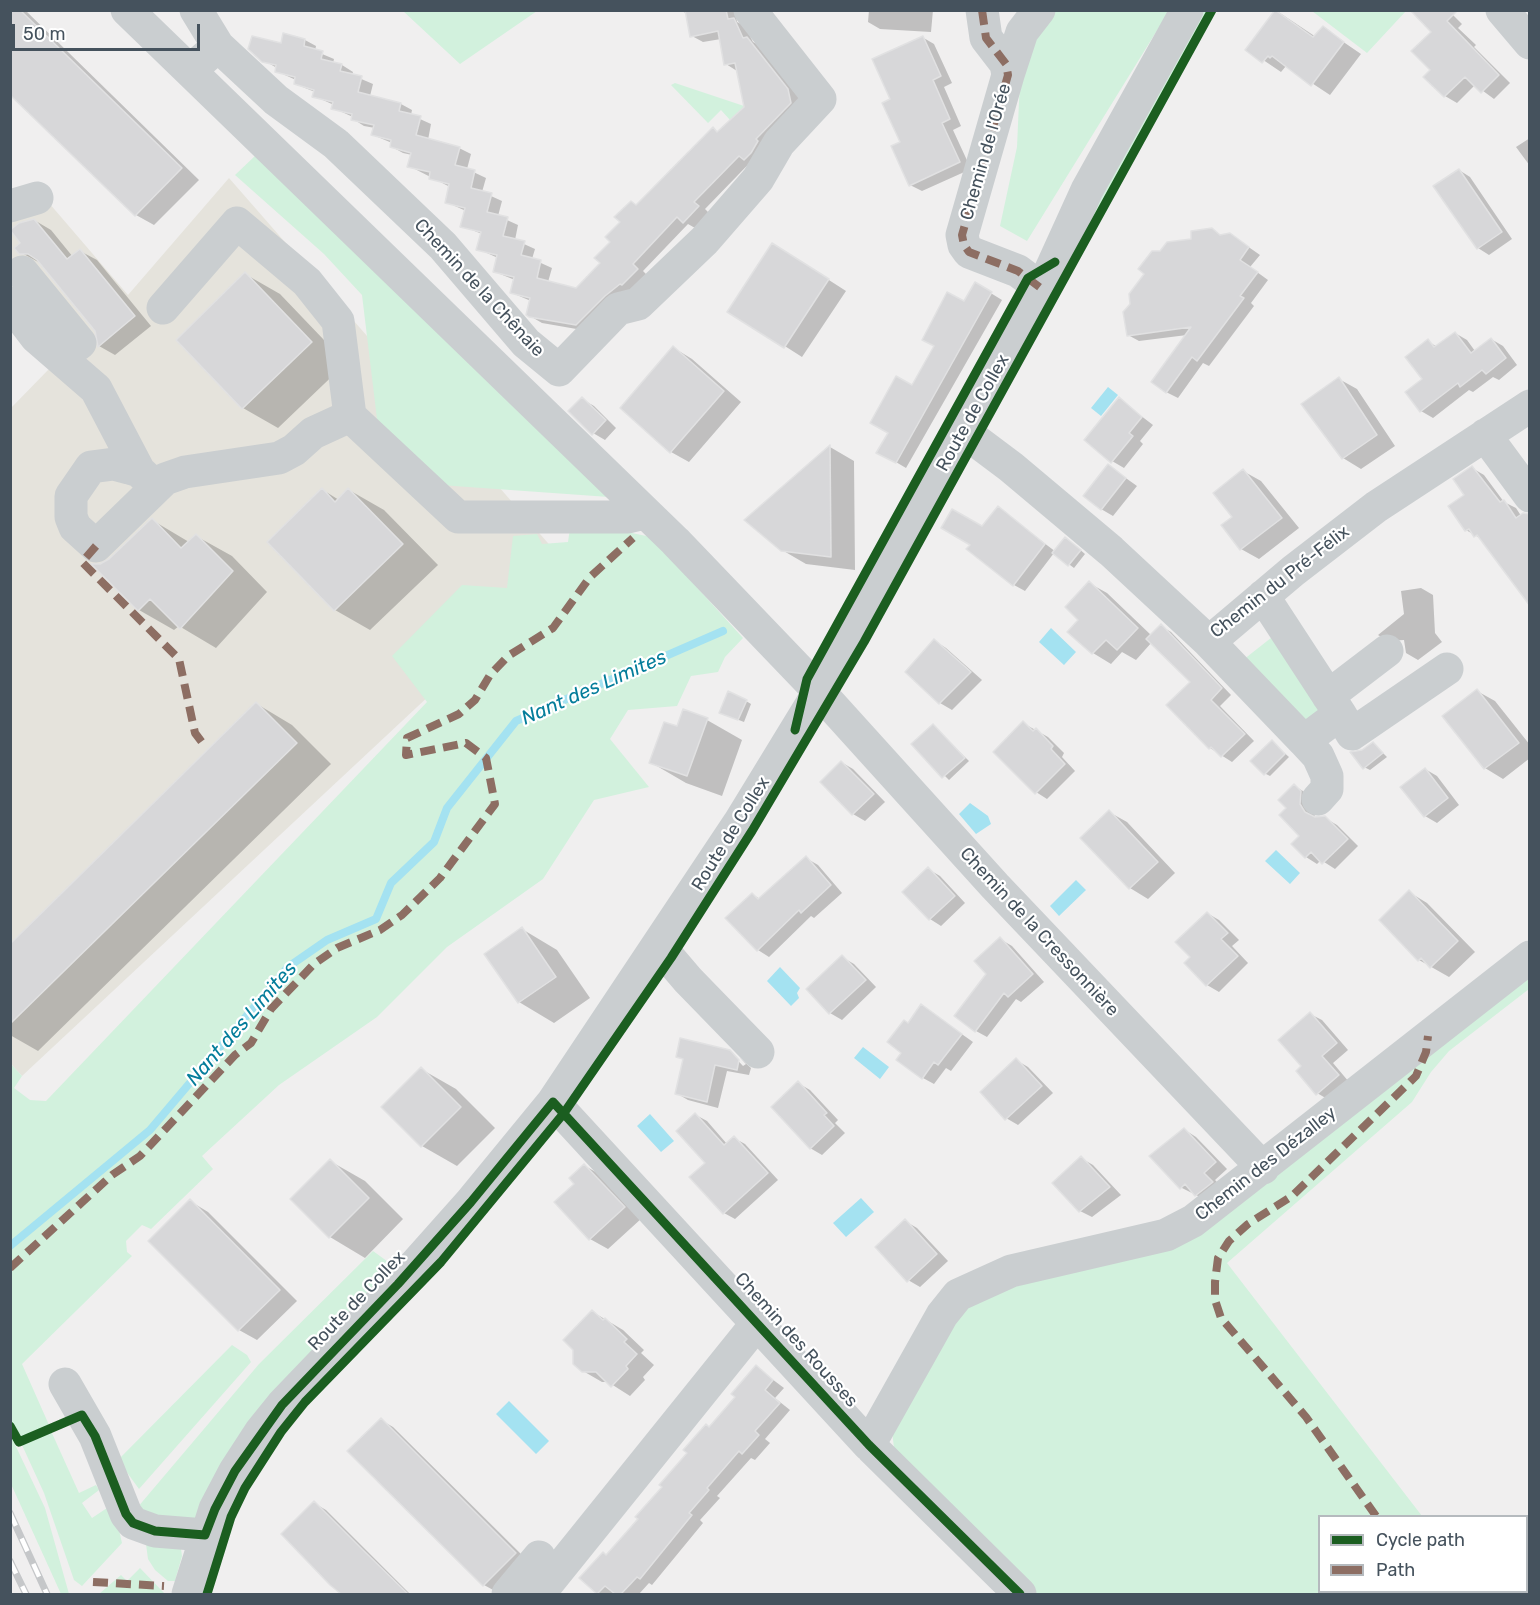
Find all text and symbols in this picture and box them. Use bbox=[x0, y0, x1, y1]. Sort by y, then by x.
scale bar bbox=[15, 12, 202, 50]
text: 50 m bbox=[23, 23, 66, 45]
street label: Chemin de l'Orée bbox=[956, 81, 1016, 223]
street label: Chemin de la Chênaie bbox=[409, 214, 549, 362]
street label: Route de Collex bbox=[932, 351, 1014, 475]
street label: Chemin du Pré-Félix bbox=[1206, 521, 1354, 643]
water label: Nant des Limites bbox=[518, 645, 670, 731]
street label: Route de Collex bbox=[687, 773, 775, 895]
street label: Chemin de la Cressonnière bbox=[955, 843, 1123, 1021]
water label: Nant des Limites bbox=[182, 957, 302, 1091]
street label: Chemin des Dézalley bbox=[1191, 1102, 1341, 1226]
street label: Route de Collex bbox=[304, 1247, 410, 1355]
street label: Chemin des Rousses bbox=[730, 1268, 862, 1412]
legend bbox=[1318, 1515, 1528, 1593]
text: Cycle path bbox=[1376, 1529, 1465, 1551]
text: Path bbox=[1376, 1559, 1415, 1581]

